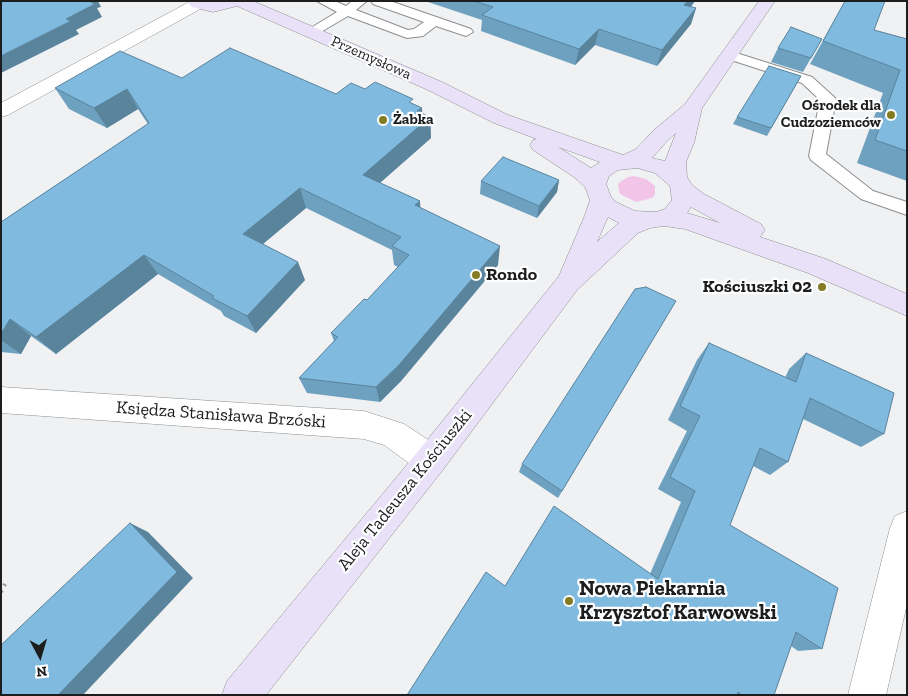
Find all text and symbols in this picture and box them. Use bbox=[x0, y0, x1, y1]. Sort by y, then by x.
street label: Przemysłowa bbox=[328, 32, 414, 84]
place label: Ośrodek dla Cudzoziemców bbox=[781, 97, 881, 132]
marker: Ośrodek dla Cudzoziemców bbox=[885, 109, 897, 121]
place label: Żabka bbox=[393, 111, 434, 129]
marker: Żabka bbox=[377, 114, 389, 126]
place label: Rondo bbox=[486, 264, 537, 286]
marker: Rondo bbox=[470, 269, 482, 281]
place label: Kościuszki 02 bbox=[702, 276, 812, 298]
marker: Kościuszki 02 bbox=[816, 281, 828, 293]
street label: Księdza Stanisława Brzóski bbox=[115, 397, 327, 433]
street label: Aleja Tadeusza Kościuszki bbox=[333, 405, 477, 575]
place label: Nowa Piekarnia Krzysztof Karwowski bbox=[579, 576, 777, 626]
marker: Nowa Piekarnia Krzysztof Karwowski bbox=[563, 595, 575, 607]
north arrow bbox=[15, 631, 65, 681]
text: N bbox=[35, 662, 48, 680]

